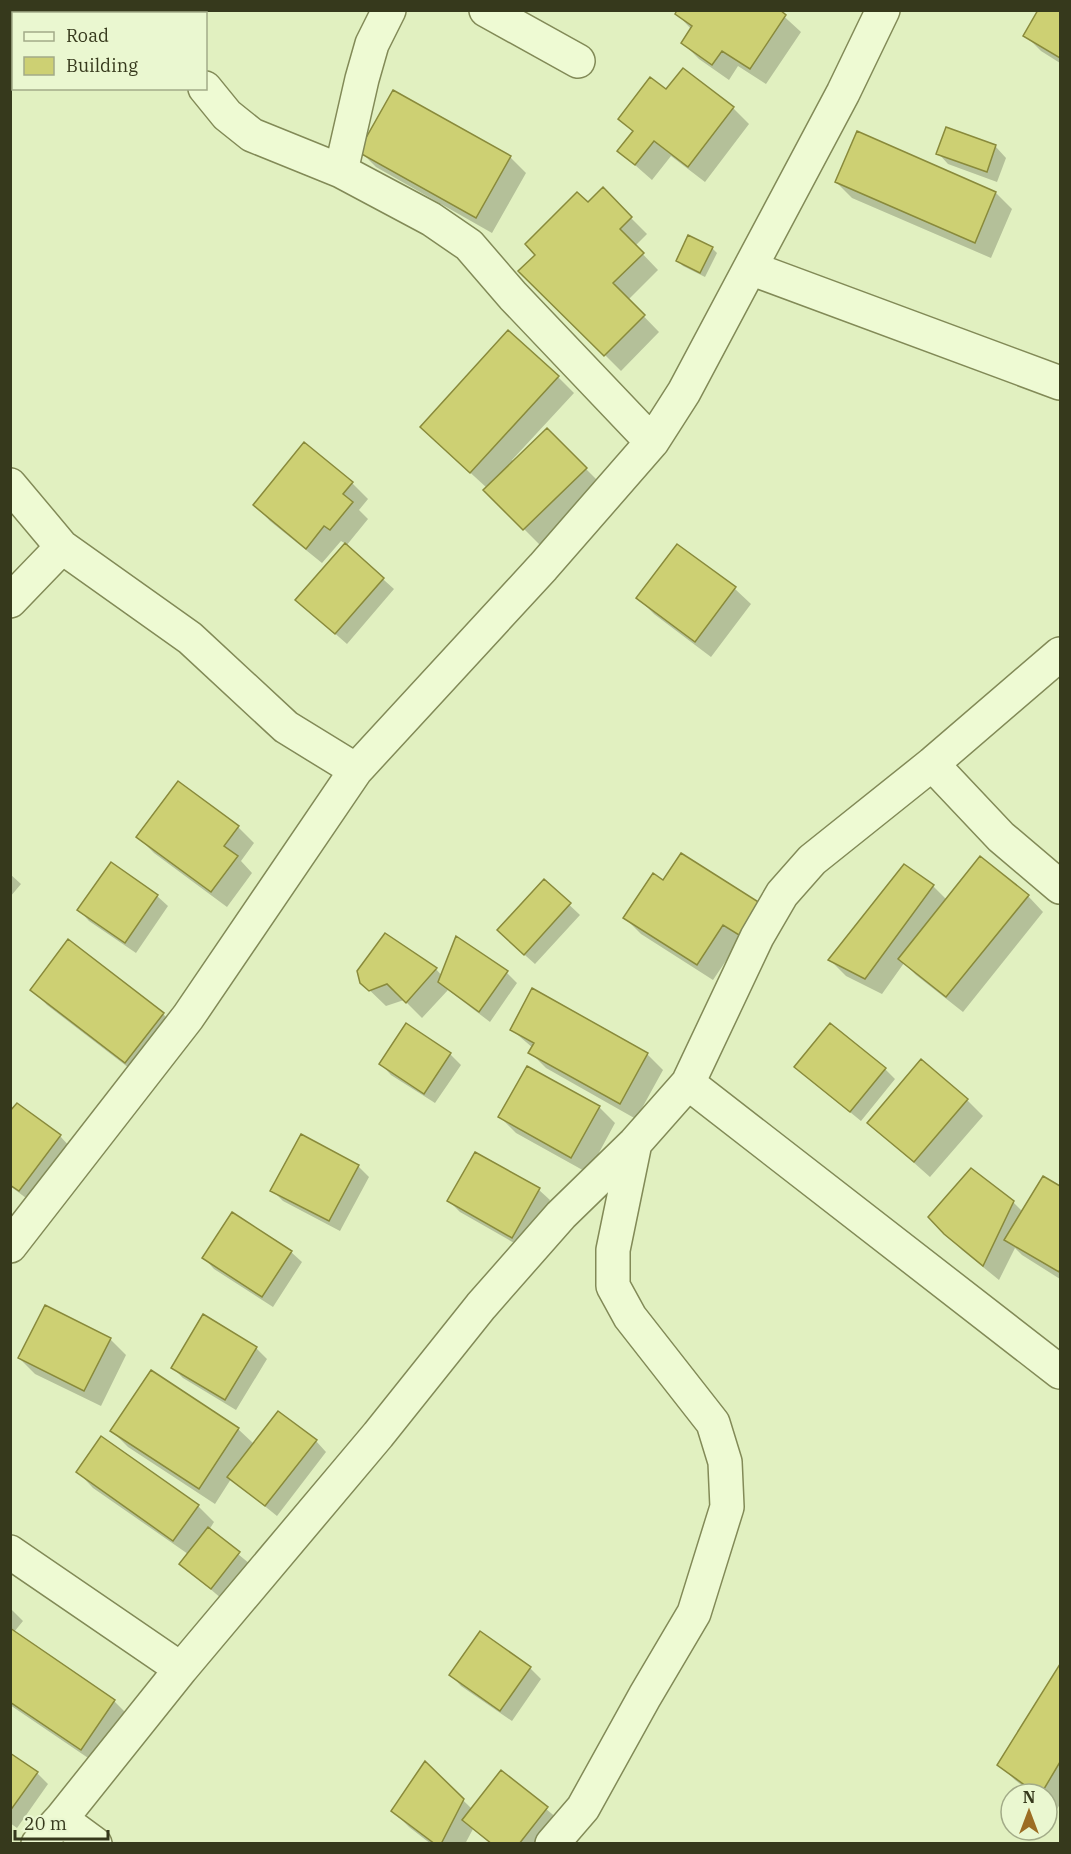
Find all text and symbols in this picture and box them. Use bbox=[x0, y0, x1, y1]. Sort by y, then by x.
legend bbox=[12, 12, 207, 90]
text: Road bbox=[66, 24, 109, 47]
text: Building bbox=[66, 54, 138, 77]
north arrow bbox=[999, 1782, 1059, 1842]
text: N bbox=[1023, 1787, 1035, 1807]
scale bar bbox=[15, 1803, 108, 1841]
text: 20 m bbox=[24, 1812, 67, 1835]

